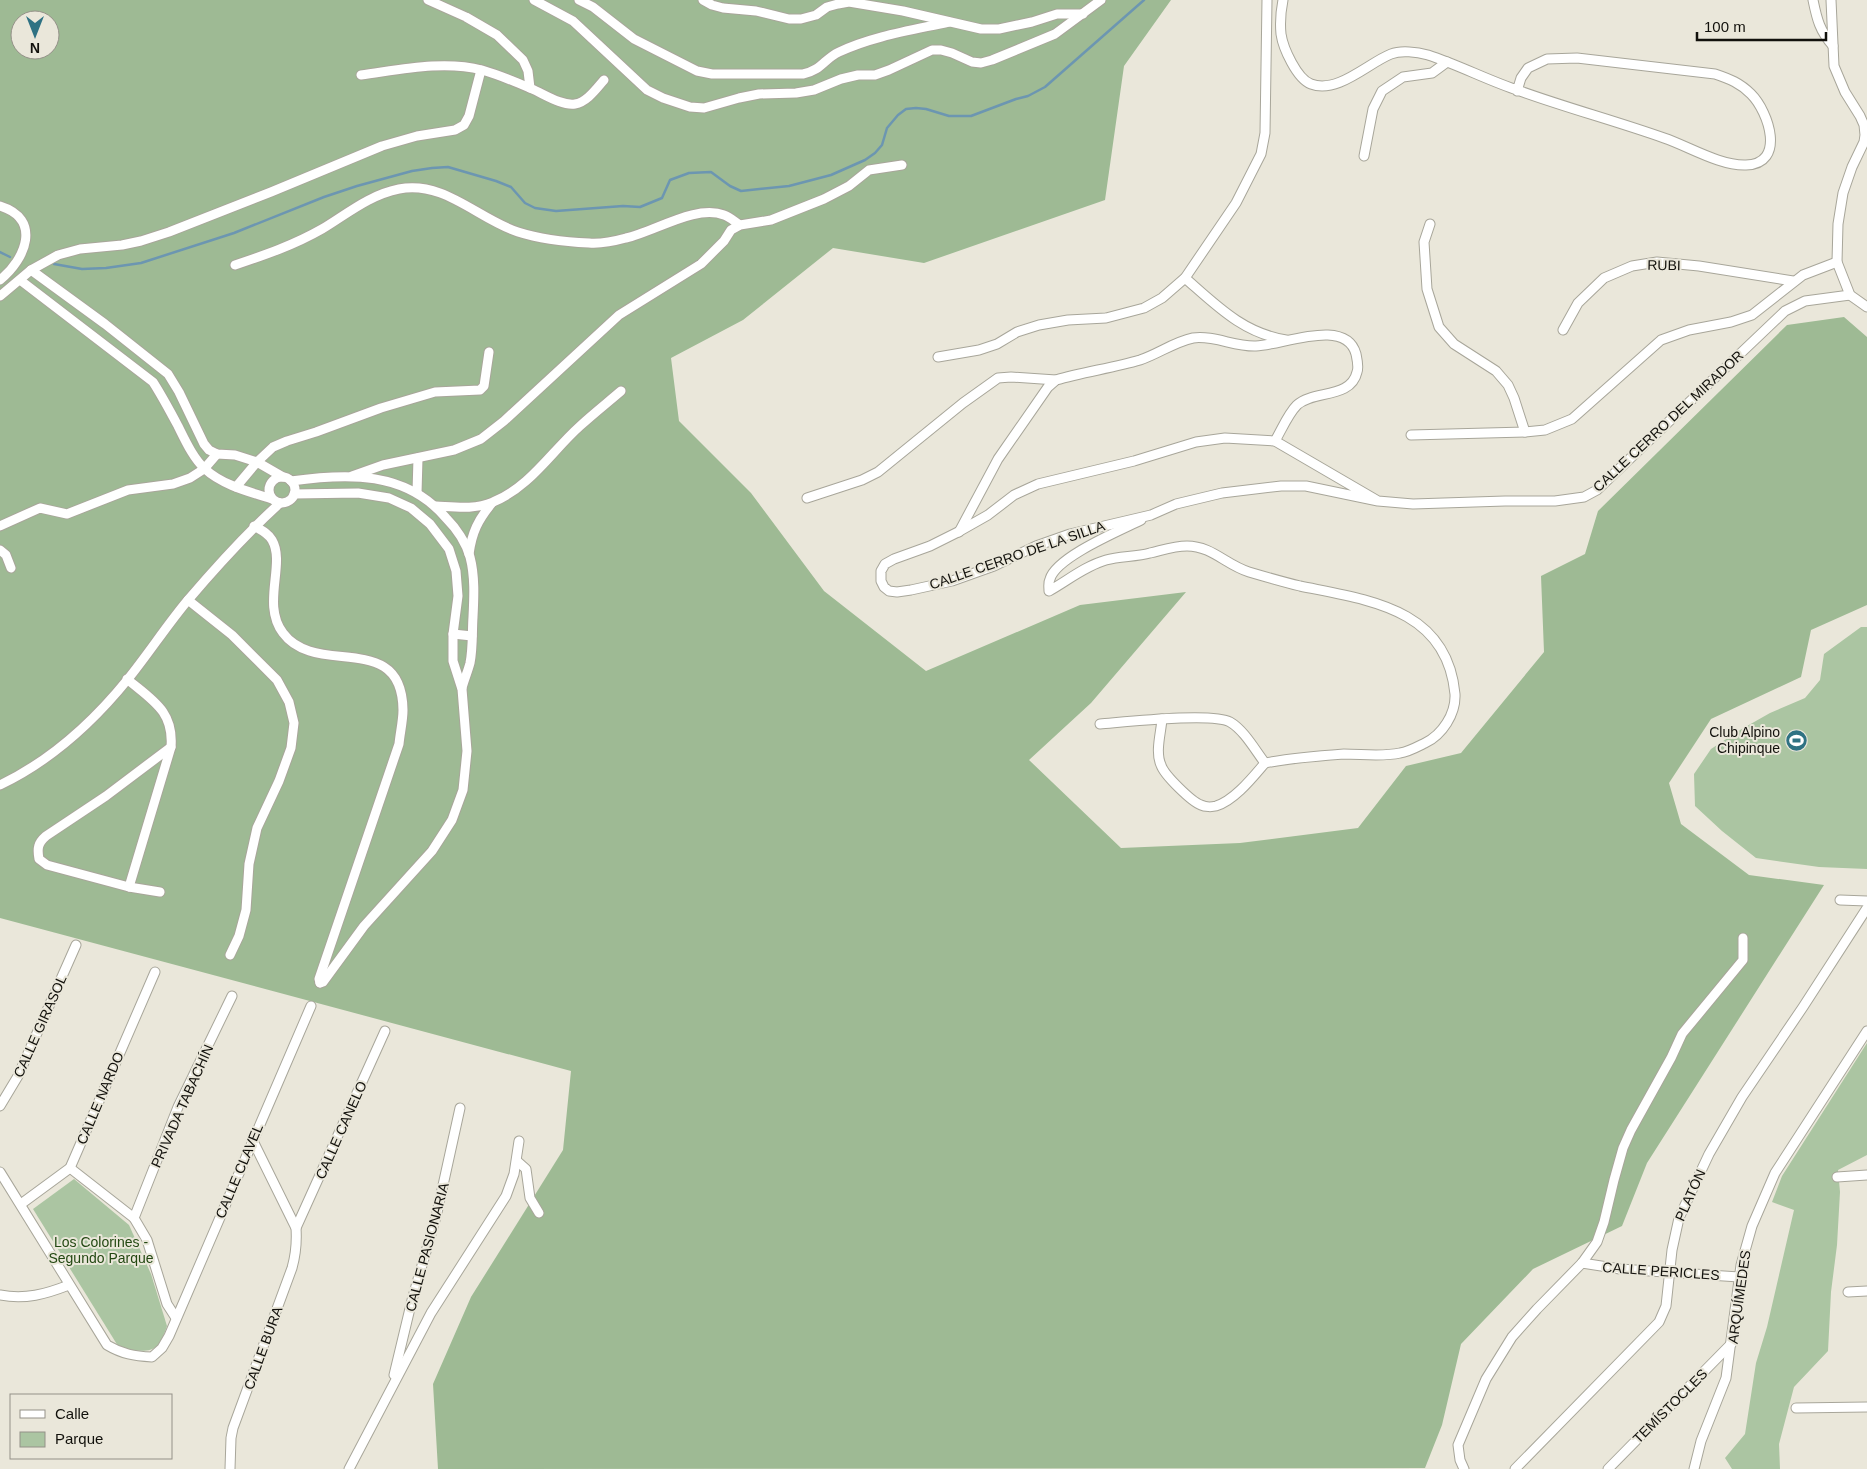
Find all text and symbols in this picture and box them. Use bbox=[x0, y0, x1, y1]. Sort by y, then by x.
north arrow bbox=[10, 10, 60, 60]
scale bar bbox=[1697, 10, 1826, 42]
text: 100 m bbox=[1704, 18, 1746, 35]
text: N bbox=[30, 40, 40, 56]
street label: RUBI bbox=[1647, 257, 1681, 273]
street label: CALLE CERRO DEL MIRADOR bbox=[1590, 347, 1746, 495]
street label: CALLE CERRO DE LA SILLA bbox=[927, 517, 1107, 593]
place label: Club Alpino Chipinque bbox=[1709, 724, 1780, 756]
sports icon: Club Alpino Chipinque bbox=[1784, 728, 1808, 752]
street label: CALLE GIRASOL bbox=[10, 972, 70, 1080]
street label: PRIVADA TABACHÍN bbox=[148, 1042, 216, 1170]
street label: CALLE NARDO bbox=[73, 1049, 127, 1147]
street label: CALLE CANELO bbox=[312, 1078, 370, 1182]
street label: CALLE CLAVEL bbox=[212, 1121, 266, 1221]
street label: PLATÓN bbox=[1672, 1167, 1708, 1223]
street label: CALLE PASIONARIA bbox=[402, 1180, 452, 1313]
park label: Los Colorines - Segundo Parque bbox=[48, 1234, 154, 1266]
street label: ARQUÍMEDES bbox=[1725, 1249, 1753, 1345]
street label: CALLE PERICLES bbox=[1602, 1259, 1720, 1283]
street label: CALLE BURA bbox=[241, 1304, 286, 1392]
street label: TEMÍSTOCLES bbox=[1630, 1366, 1710, 1446]
legend bbox=[10, 1394, 172, 1459]
text: Calle bbox=[55, 1405, 89, 1422]
text: Parque bbox=[55, 1430, 103, 1447]

